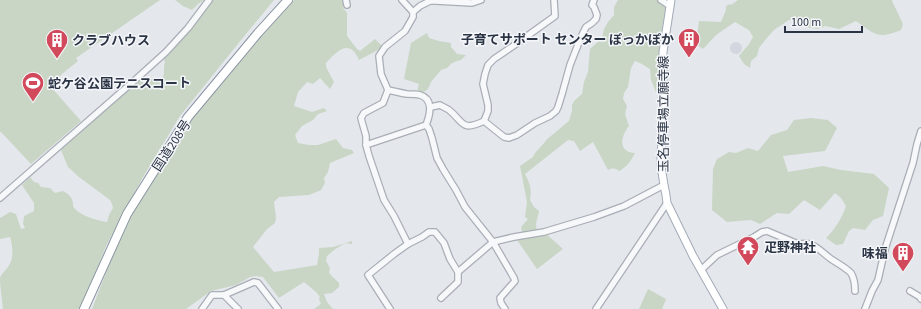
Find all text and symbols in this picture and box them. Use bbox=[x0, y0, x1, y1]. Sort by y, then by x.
scale bar bbox=[785, 8, 862, 34]
text: 100 m bbox=[791, 14, 821, 31]
building icon: 子育てサポート センター ぽっかぽか bbox=[676, 26, 702, 59]
building icon: クラブハウス bbox=[44, 27, 70, 60]
place label: 子育てサポート センター ぽっかぽか bbox=[461, 31, 674, 49]
place label: クラブハウス bbox=[72, 32, 150, 50]
street label: 玉名停車場立願寺線 bbox=[655, 55, 673, 173]
sports icon: 蛇ケ谷公園テニスコート bbox=[20, 70, 46, 103]
place label: 蛇ケ谷公園テニスコート bbox=[48, 75, 191, 93]
street label: 国道208号 bbox=[148, 116, 195, 175]
temple icon: 疋野神社 bbox=[735, 234, 761, 267]
place label: 疋野神社 bbox=[764, 239, 816, 257]
building icon: 味福 bbox=[890, 240, 916, 273]
place label: 味福 bbox=[862, 245, 888, 263]

